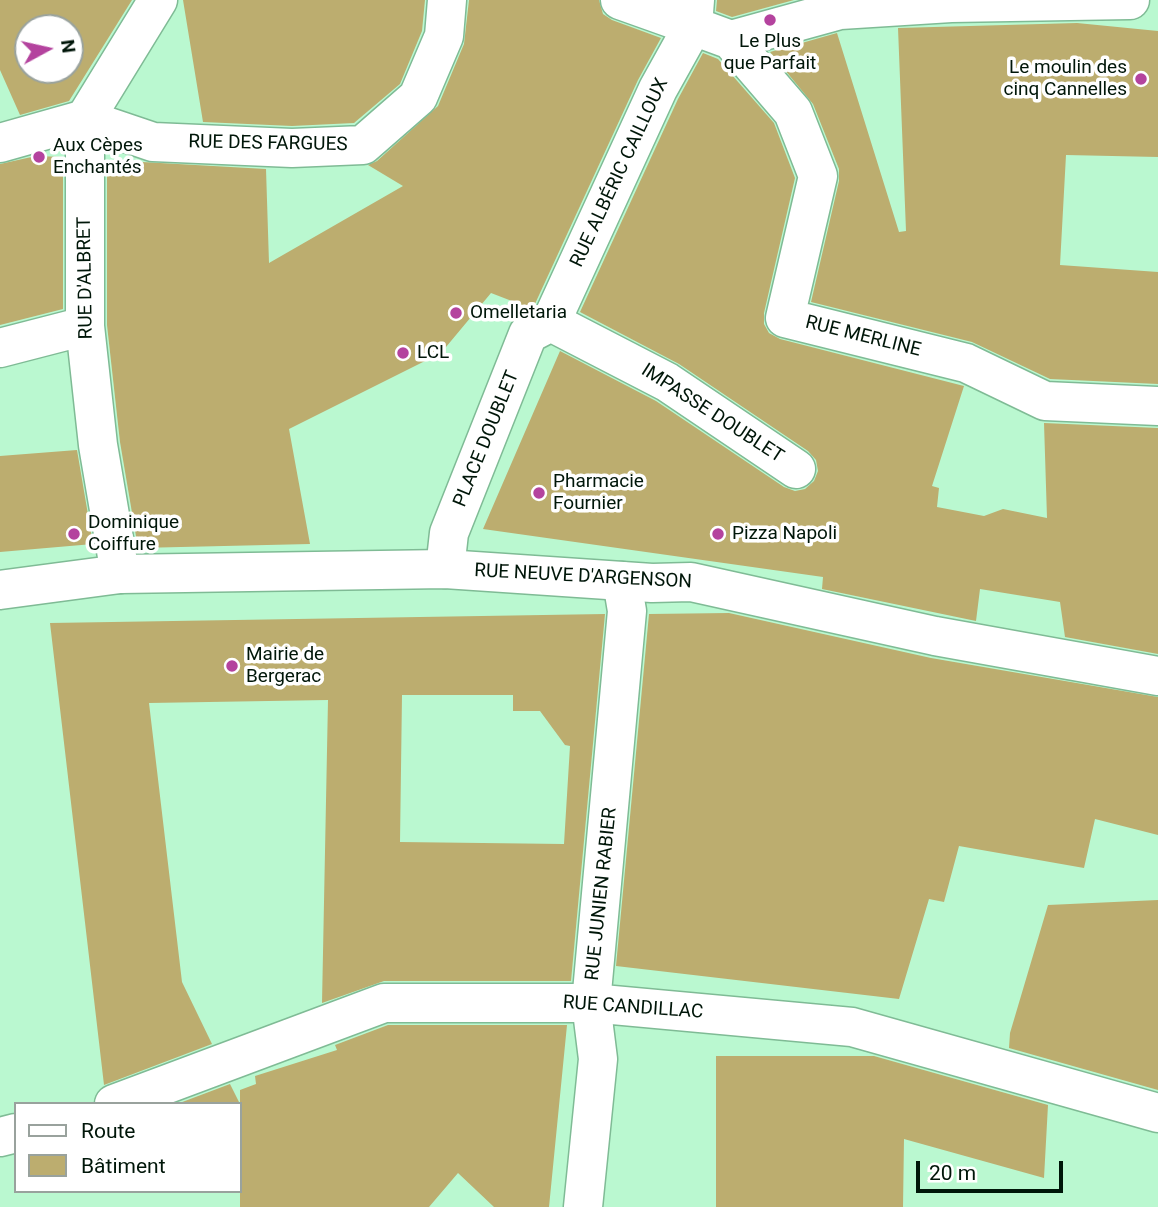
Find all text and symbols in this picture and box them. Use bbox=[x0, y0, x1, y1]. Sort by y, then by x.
marker: Le Plus que Parfait bbox=[762, 12, 778, 28]
north arrow bbox=[14, 14, 84, 84]
place label: Le Plus que Parfait bbox=[724, 31, 816, 75]
text: N bbox=[56, 38, 81, 55]
place label: Le moulin des cinq Cannelles bbox=[1004, 57, 1127, 101]
marker: Le moulin des cinq Cannelles bbox=[1133, 71, 1149, 87]
street label: RUE ALBÉRIC CAILLOUX bbox=[566, 75, 674, 271]
street label: RUE DES FARGUES bbox=[188, 131, 348, 157]
place label: Aux Cèpes Enchantés bbox=[53, 135, 143, 179]
marker: Aux Cèpes Enchantés bbox=[31, 149, 47, 165]
street label: RUE D'ALBRET bbox=[74, 216, 98, 340]
place label: Omelletaria bbox=[470, 302, 567, 324]
marker: Omelletaria bbox=[448, 305, 464, 321]
street label: RUE MERLINE bbox=[803, 312, 923, 362]
place label: LCL bbox=[417, 342, 449, 364]
marker: LCL bbox=[395, 345, 411, 361]
street label: IMPASSE DOUBLET bbox=[637, 359, 787, 469]
street label: PLACE DOUBLET bbox=[449, 368, 525, 510]
place label: Pharmacie Fournier bbox=[553, 471, 644, 515]
marker: Pharmacie Fournier bbox=[531, 485, 547, 501]
place label: Dominique Coiffure bbox=[88, 512, 179, 556]
place label: Pizza Napoli bbox=[732, 523, 837, 545]
marker: Dominique Coiffure bbox=[66, 526, 82, 542]
marker: Pizza Napoli bbox=[710, 526, 726, 542]
street label: RUE NEUVE D'ARGENSON bbox=[474, 560, 692, 594]
place label: Mairie de Bergerac bbox=[246, 644, 324, 688]
marker: Mairie de Bergerac bbox=[224, 658, 240, 674]
street label: RUE JUNIEN RABIER bbox=[582, 806, 622, 982]
street label: RUE CANDILLAC bbox=[562, 992, 704, 1024]
legend bbox=[14, 1102, 242, 1193]
text: Route bbox=[81, 1119, 136, 1143]
scale bar bbox=[920, 1148, 1067, 1192]
text: Bâtiment bbox=[81, 1154, 166, 1178]
text: 20 m bbox=[929, 1161, 976, 1185]

